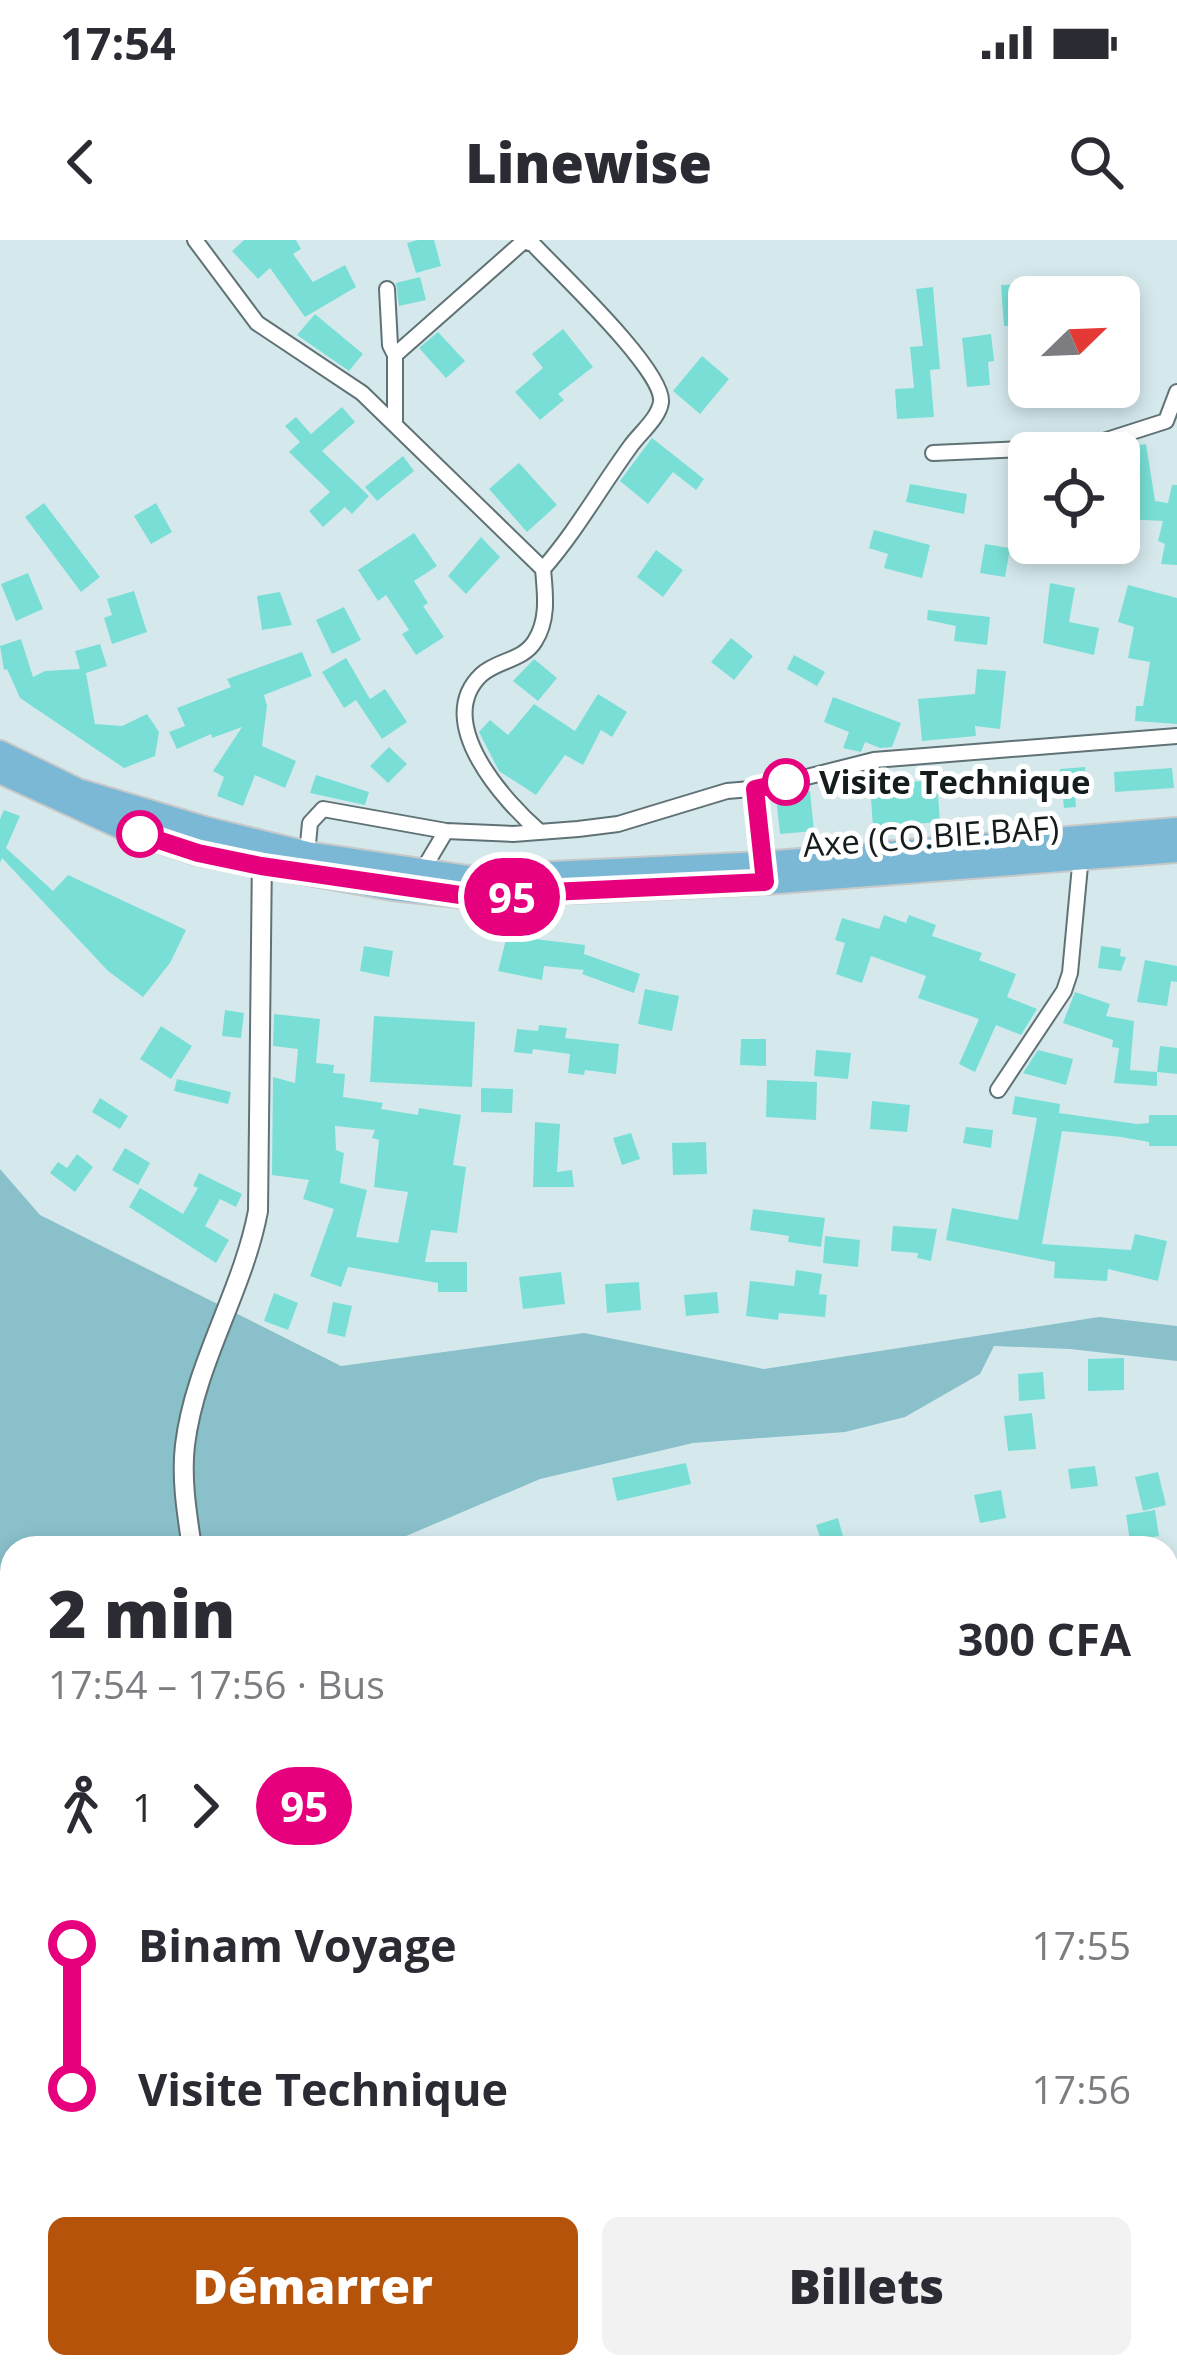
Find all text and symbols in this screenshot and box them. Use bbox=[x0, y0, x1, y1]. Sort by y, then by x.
text: 17:54 bbox=[60, 12, 176, 73]
text: Linewise bbox=[465, 125, 712, 199]
icon: back bbox=[48, 129, 114, 195]
icon: search bbox=[1063, 129, 1129, 195]
north arrow bbox=[1008, 276, 1140, 408]
map controls bbox=[1008, 276, 1140, 564]
button: locate bbox=[1008, 432, 1140, 564]
place label: Visite Technique bbox=[819, 759, 1090, 804]
marker: Visite Technique bbox=[764, 760, 808, 804]
street label: Axe (CO.BIE.BAF) bbox=[801, 804, 1061, 867]
unlabelled marker bbox=[118, 812, 162, 856]
line badge: 95 bbox=[458, 858, 566, 936]
text: 95 bbox=[488, 868, 536, 925]
text: 2 min bbox=[48, 1567, 236, 1657]
text: 300 CFA bbox=[958, 1608, 1131, 1669]
text: 17:54 – 17:56 · Bus bbox=[48, 1657, 385, 1710]
icon: walk bbox=[48, 1773, 114, 1839]
icon: forward bbox=[172, 1773, 238, 1839]
text: 95 bbox=[280, 1777, 328, 1834]
text: 1 bbox=[132, 1780, 154, 1833]
text: Binam Voyage bbox=[138, 1914, 457, 1975]
text: 17:55 bbox=[1032, 1918, 1131, 1971]
text: Visite Technique bbox=[138, 2058, 508, 2119]
text: 17:56 bbox=[1032, 2062, 1131, 2115]
button: Démarrer bbox=[48, 2217, 578, 2355]
button: Billets bbox=[602, 2217, 1131, 2355]

